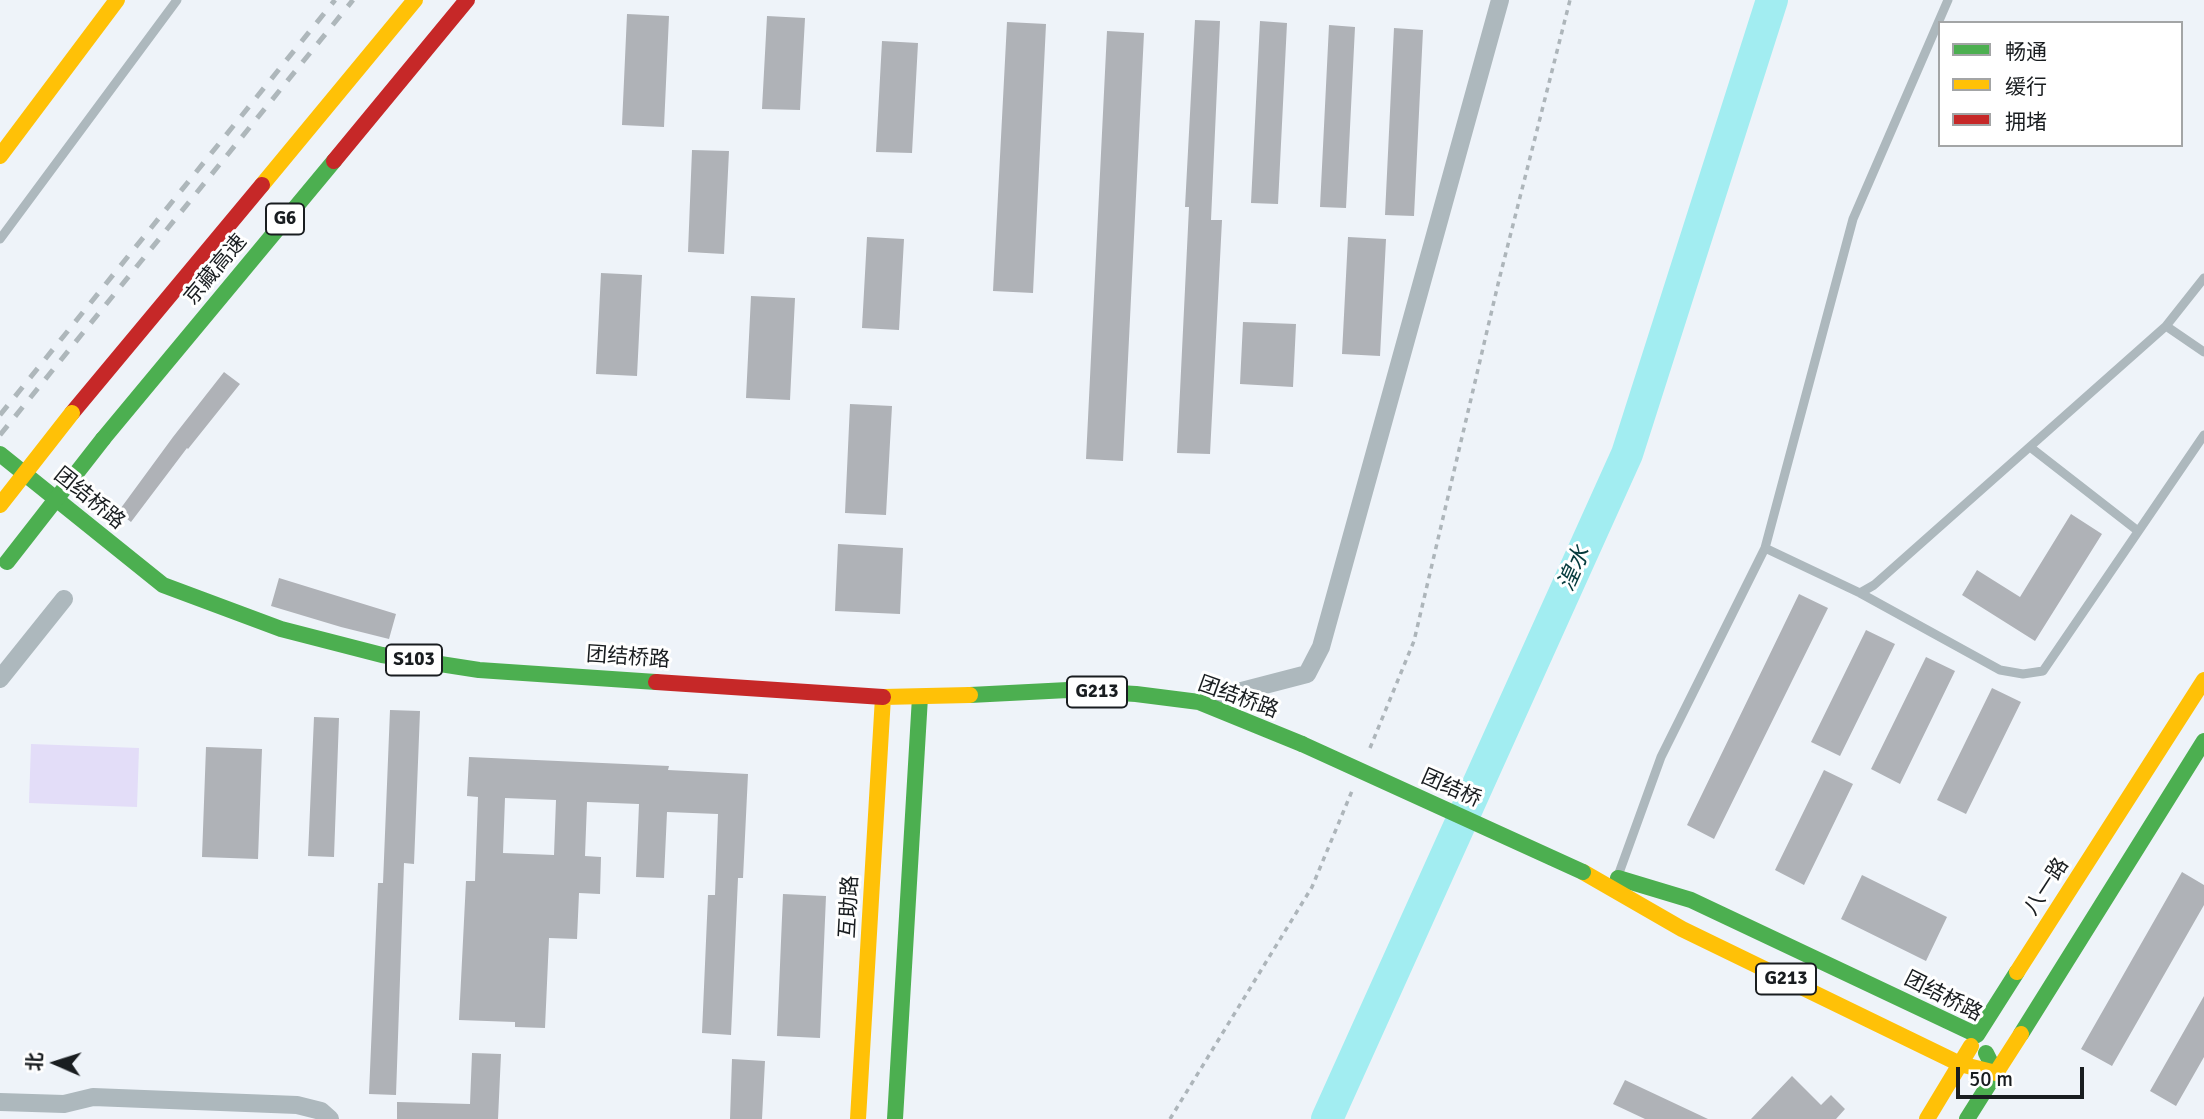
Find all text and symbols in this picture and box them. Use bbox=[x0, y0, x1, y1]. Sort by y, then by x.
legend bbox=[1938, 21, 2183, 147]
text: 畅通 bbox=[2005, 39, 2047, 65]
text: 缓行 bbox=[2005, 74, 2047, 100]
text: 拥堵 bbox=[2005, 109, 2047, 135]
road number: G6 bbox=[266, 204, 304, 234]
street label: 京藏高速 bbox=[179, 230, 253, 310]
street label: 团结桥路 bbox=[48, 463, 130, 535]
water label: 湟水 bbox=[1553, 542, 1597, 596]
street label: 团结桥路 bbox=[585, 643, 671, 673]
road number: S103 bbox=[386, 645, 442, 676]
street label: 团结桥路 bbox=[1194, 672, 1282, 724]
road number: G213 bbox=[1067, 677, 1127, 708]
street label: 团结桥 bbox=[1417, 765, 1485, 813]
street label: 八一路 bbox=[2019, 854, 2075, 920]
street label: 互助路 bbox=[836, 875, 864, 939]
road number: G213 bbox=[1756, 964, 1816, 995]
street label: 团结桥路 bbox=[1900, 967, 1986, 1027]
north arrow bbox=[21, 1028, 91, 1098]
text: 北 bbox=[23, 1052, 48, 1072]
scale bar bbox=[1959, 1052, 2087, 1096]
text: 50 m bbox=[1969, 1066, 2013, 1092]

